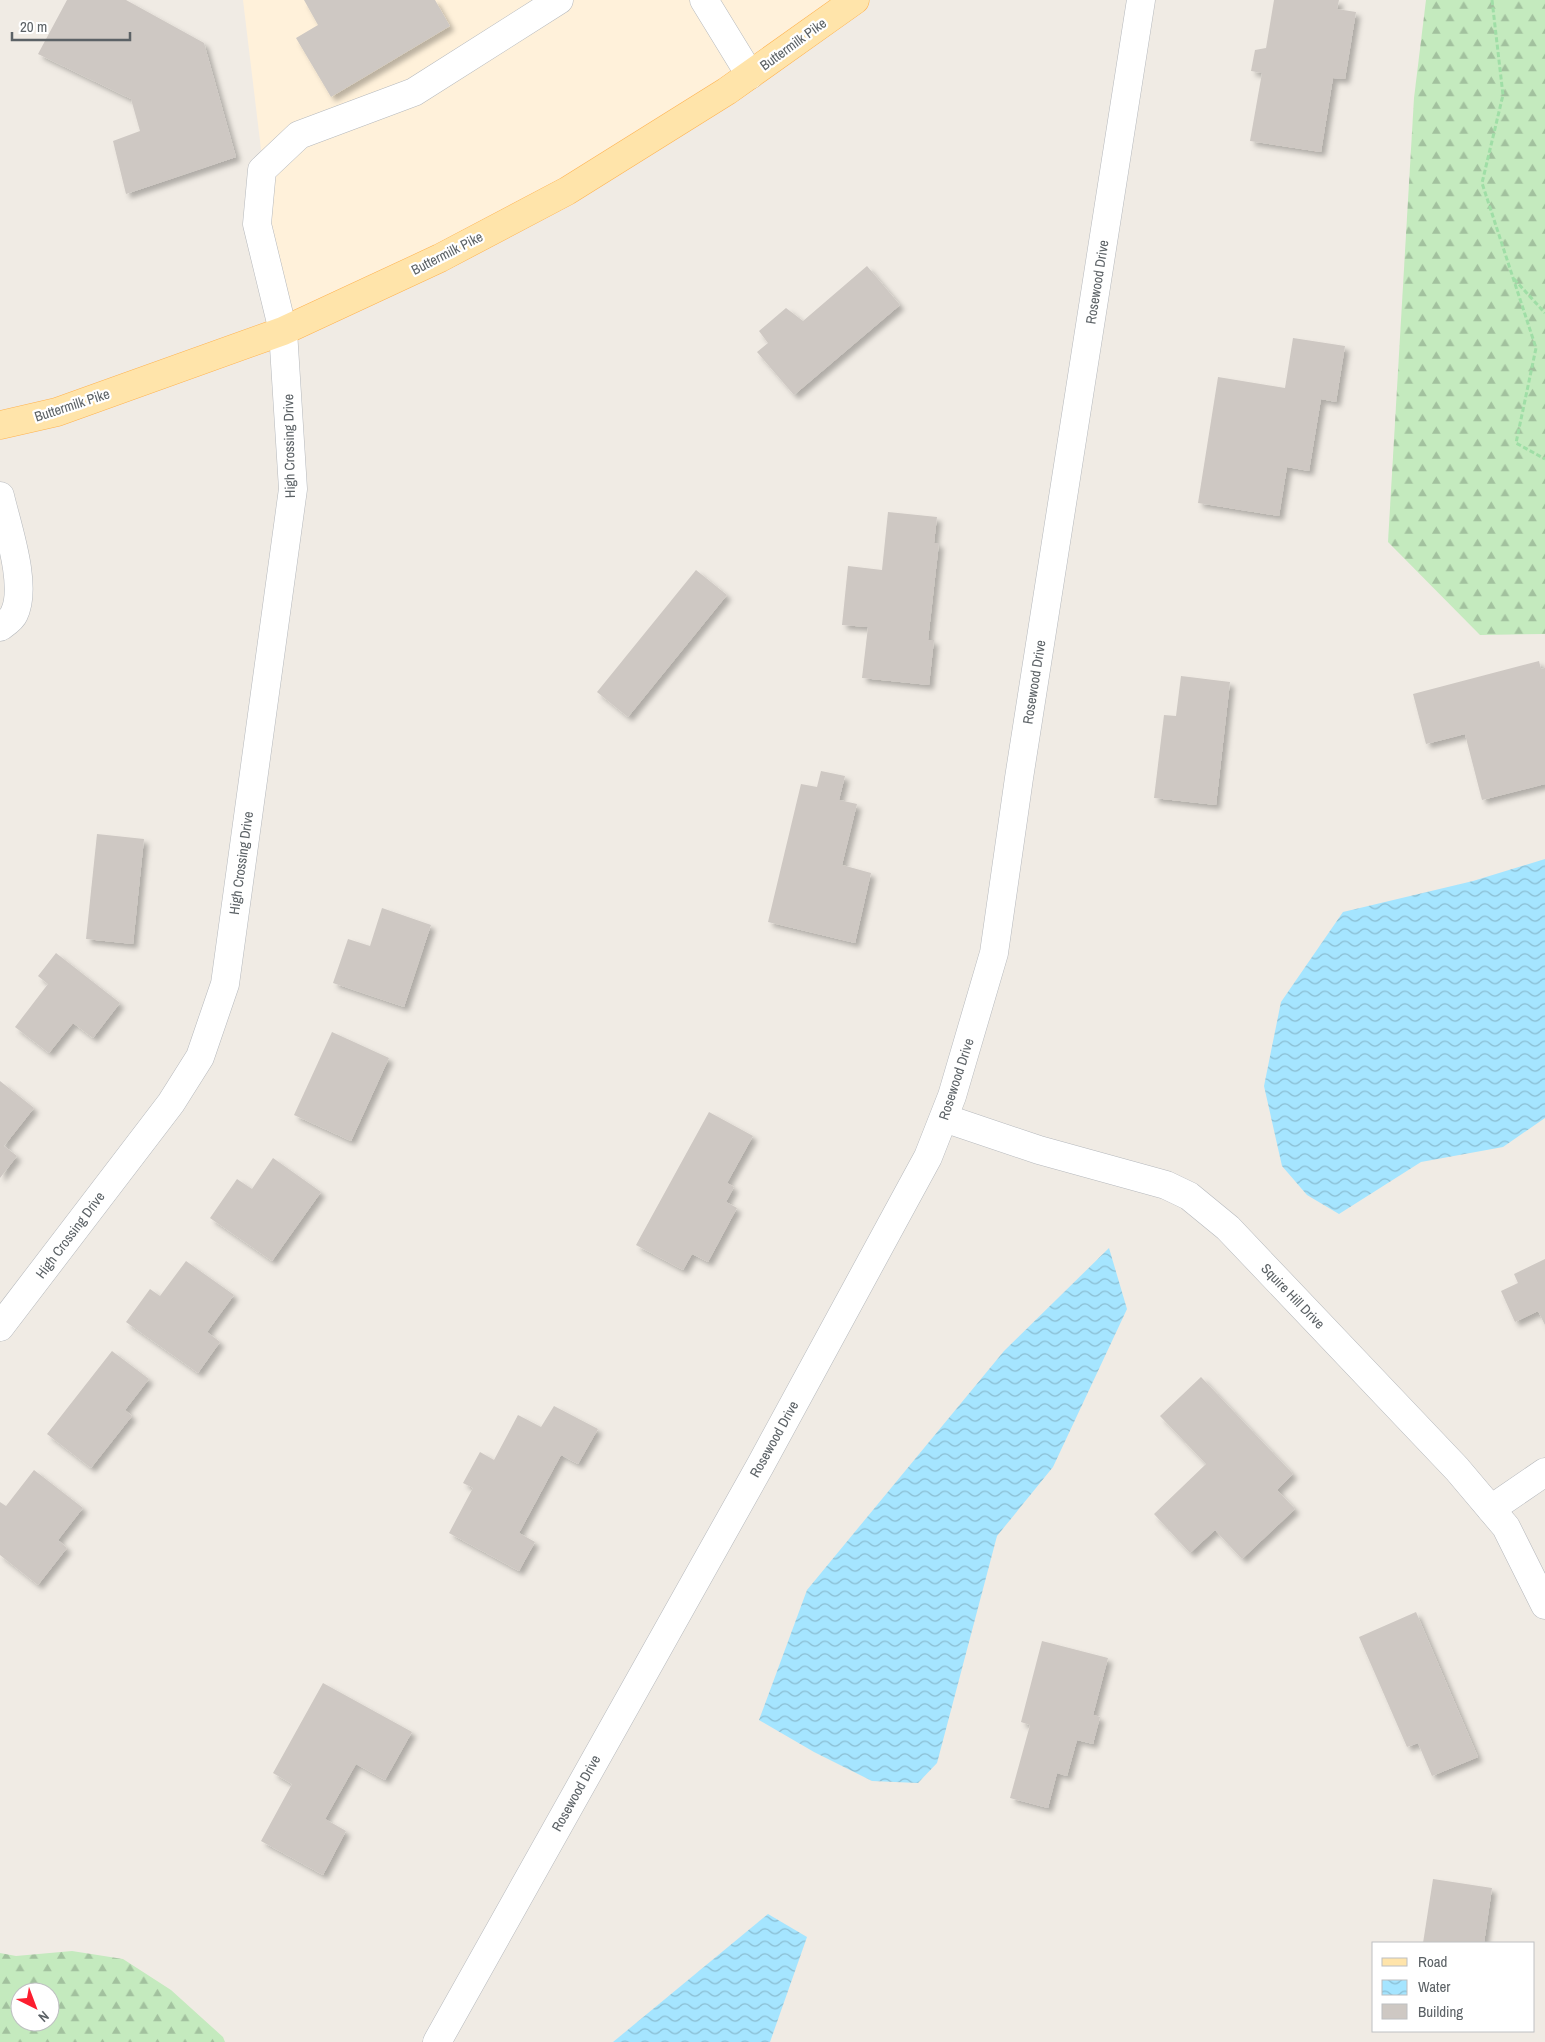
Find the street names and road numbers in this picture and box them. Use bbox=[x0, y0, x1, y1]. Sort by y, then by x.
street label: Buttermilk Pike bbox=[756, 14, 830, 74]
street label: Buttermilk Pike bbox=[408, 227, 486, 279]
street label: Rosewood Drive bbox=[1081, 239, 1113, 325]
street label: Buttermilk Pike bbox=[32, 384, 112, 426]
street label: High Crossing Drive bbox=[279, 394, 299, 498]
street label: Rosewood Drive bbox=[1018, 639, 1050, 725]
street label: High Crossing Drive bbox=[225, 810, 257, 916]
street label: Rosewood Drive bbox=[934, 1036, 978, 1122]
street label: High Crossing Drive bbox=[32, 1188, 108, 1282]
street label: Squire Hill Drive bbox=[1257, 1259, 1329, 1333]
street label: Rosewood Drive bbox=[746, 1398, 802, 1480]
street label: Rosewood Drive bbox=[548, 1752, 604, 1834]

